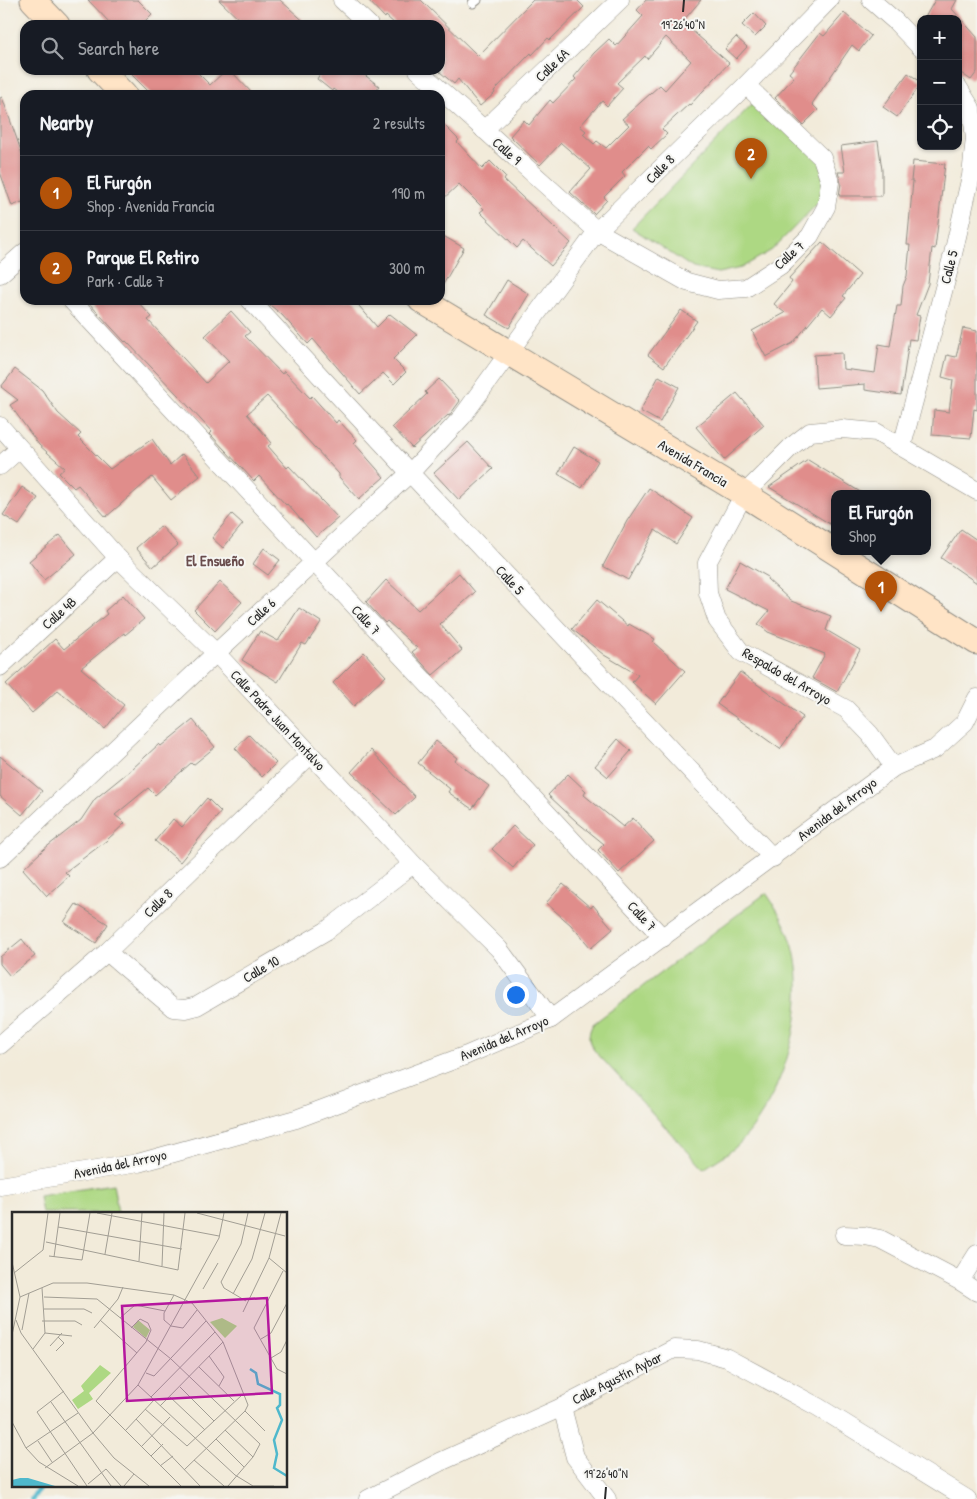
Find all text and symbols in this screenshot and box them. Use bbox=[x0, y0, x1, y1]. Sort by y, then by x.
map controls bbox=[917, 15, 962, 150]
button: + bbox=[917, 15, 962, 60]
text: 19°26'40"N bbox=[661, 16, 705, 33]
search box bbox=[20, 20, 445, 75]
icon: search bbox=[38, 34, 66, 62]
text: Search here bbox=[78, 35, 159, 61]
street label: Calle 6A bbox=[531, 44, 573, 86]
button: − bbox=[917, 60, 962, 105]
button: locate bbox=[917, 105, 962, 150]
text: Nearby bbox=[40, 108, 93, 137]
text: 2 results bbox=[373, 112, 425, 134]
street label: Calle 9 bbox=[489, 132, 526, 169]
pin: 2 bbox=[735, 138, 767, 179]
street label: Calle 8 bbox=[641, 150, 678, 187]
text: El Furgón bbox=[87, 169, 152, 195]
text: 1 bbox=[53, 182, 59, 204]
text: 190 m bbox=[392, 182, 425, 204]
text: Shop · Avenida Francia bbox=[87, 195, 214, 217]
street label: Calle 7 bbox=[769, 236, 808, 273]
text: Parque El Retiro bbox=[87, 244, 199, 270]
street label: Calle 5 bbox=[935, 248, 962, 286]
text: 2 bbox=[52, 257, 60, 279]
text: 300 m bbox=[389, 257, 425, 279]
text: Park · Calle 7 bbox=[87, 270, 164, 292]
street label: Avenida Francia bbox=[655, 434, 732, 491]
popup bbox=[831, 490, 931, 555]
text: El Furgón bbox=[849, 499, 913, 525]
text: Shop bbox=[849, 525, 876, 547]
district label: El Ensueño bbox=[186, 550, 244, 571]
street label: Calle 5 bbox=[492, 561, 529, 599]
pin: 1 bbox=[865, 571, 897, 612]
street label: Calle 4B bbox=[37, 592, 80, 633]
street label: Calle 6 bbox=[242, 593, 280, 630]
street label: Calle 7 bbox=[348, 600, 385, 639]
street label: Respaldo del Arroyo bbox=[739, 642, 835, 710]
street label: Calle Padre Juan Montalvo bbox=[227, 665, 330, 774]
street label: Avenida del Arroyo bbox=[793, 772, 881, 845]
street label: Calle 8 bbox=[139, 884, 177, 921]
street label: Calle 7 bbox=[624, 896, 661, 935]
street label: Calle 10 bbox=[239, 951, 283, 987]
your location bbox=[503, 982, 529, 1008]
street label: Avenida del Arroyo bbox=[457, 1010, 552, 1066]
street label: Avenida del Arroyo bbox=[72, 1144, 169, 1184]
inset map bbox=[12, 1212, 288, 1486]
street label: Calle Agustín Aybar bbox=[568, 1346, 666, 1409]
text: 19°26'40"N bbox=[584, 1465, 628, 1482]

